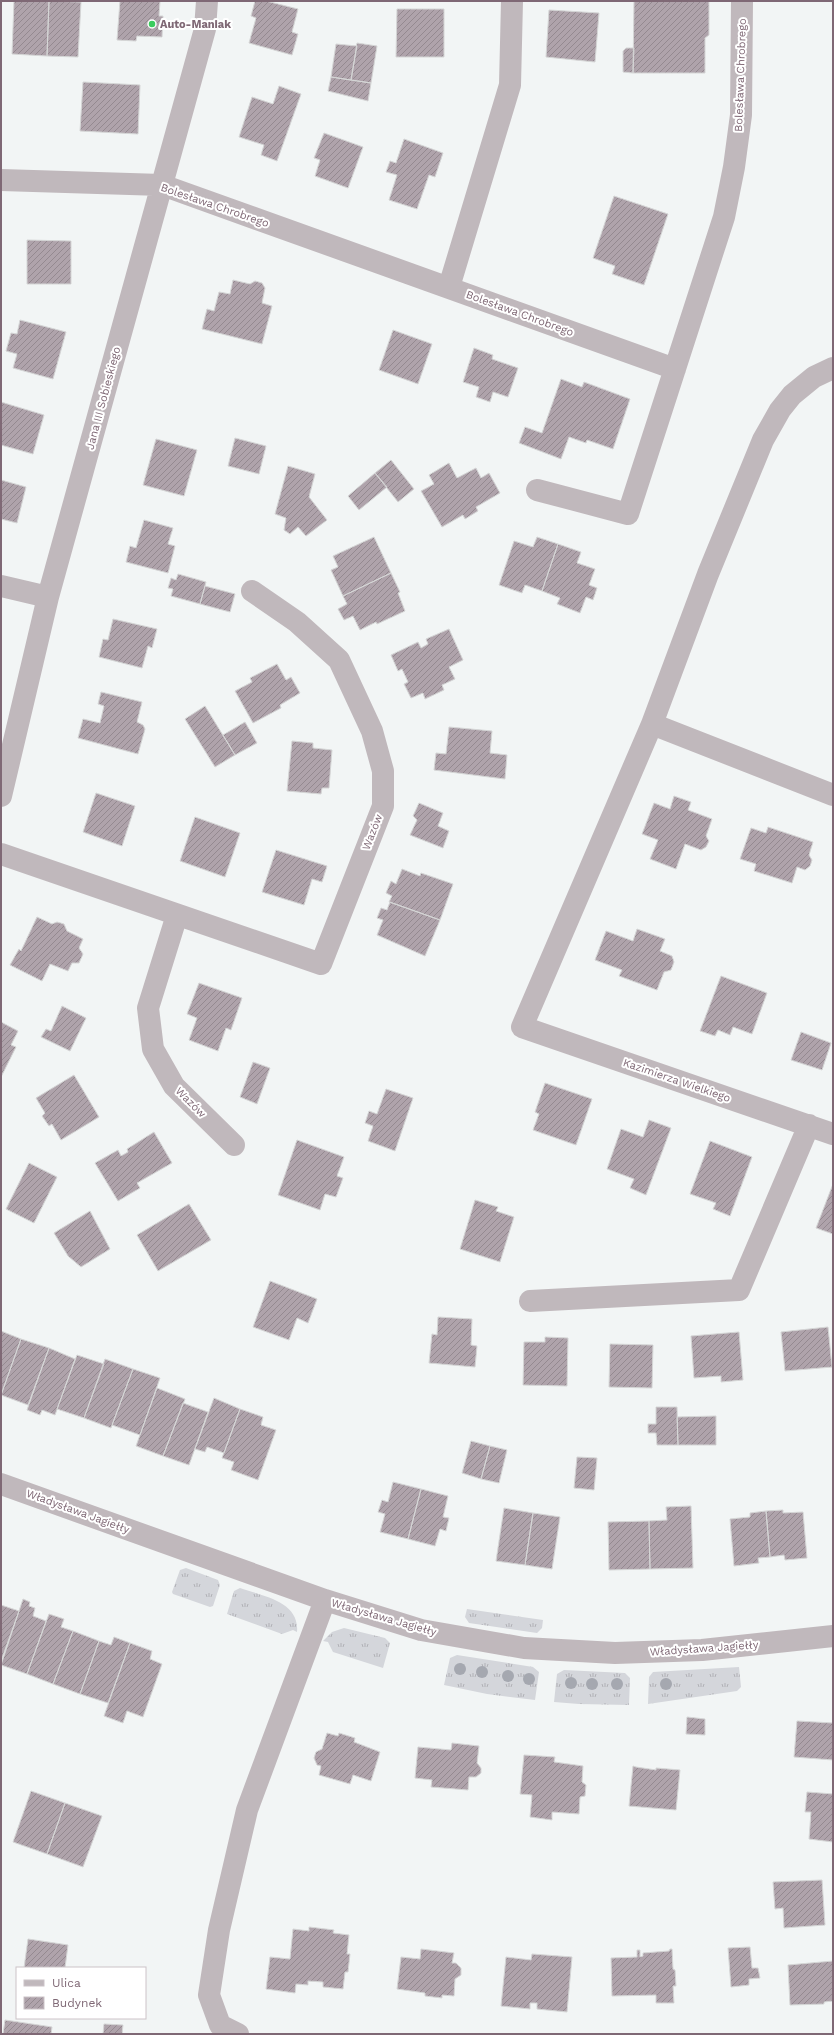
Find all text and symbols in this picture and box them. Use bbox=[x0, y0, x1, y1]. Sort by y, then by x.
place label: Auto-Maniak bbox=[160, 18, 231, 31]
street label: Bolesława Chrobrego bbox=[732, 18, 749, 132]
marker: Auto-Maniak bbox=[147, 19, 157, 29]
street label: Bolesława Chrobrego bbox=[159, 181, 271, 230]
street label: Bolesława Chrobrego bbox=[464, 288, 575, 339]
street label: Jana III Sobieskiego bbox=[84, 345, 123, 451]
street label: Wazów bbox=[360, 812, 385, 852]
street label: Kazimierza Wielkiego bbox=[621, 1056, 732, 1105]
street label: Wazów bbox=[173, 1084, 209, 1120]
street label: Władysława Jagiełły bbox=[24, 1487, 131, 1536]
street label: Władysława Jagiełły bbox=[330, 1596, 438, 1639]
street label: Władysława Jagiełły bbox=[649, 1638, 759, 1659]
legend bbox=[16, 1967, 146, 2019]
text: Ulica bbox=[52, 1976, 81, 1990]
text: Budynek bbox=[52, 1996, 102, 2010]

